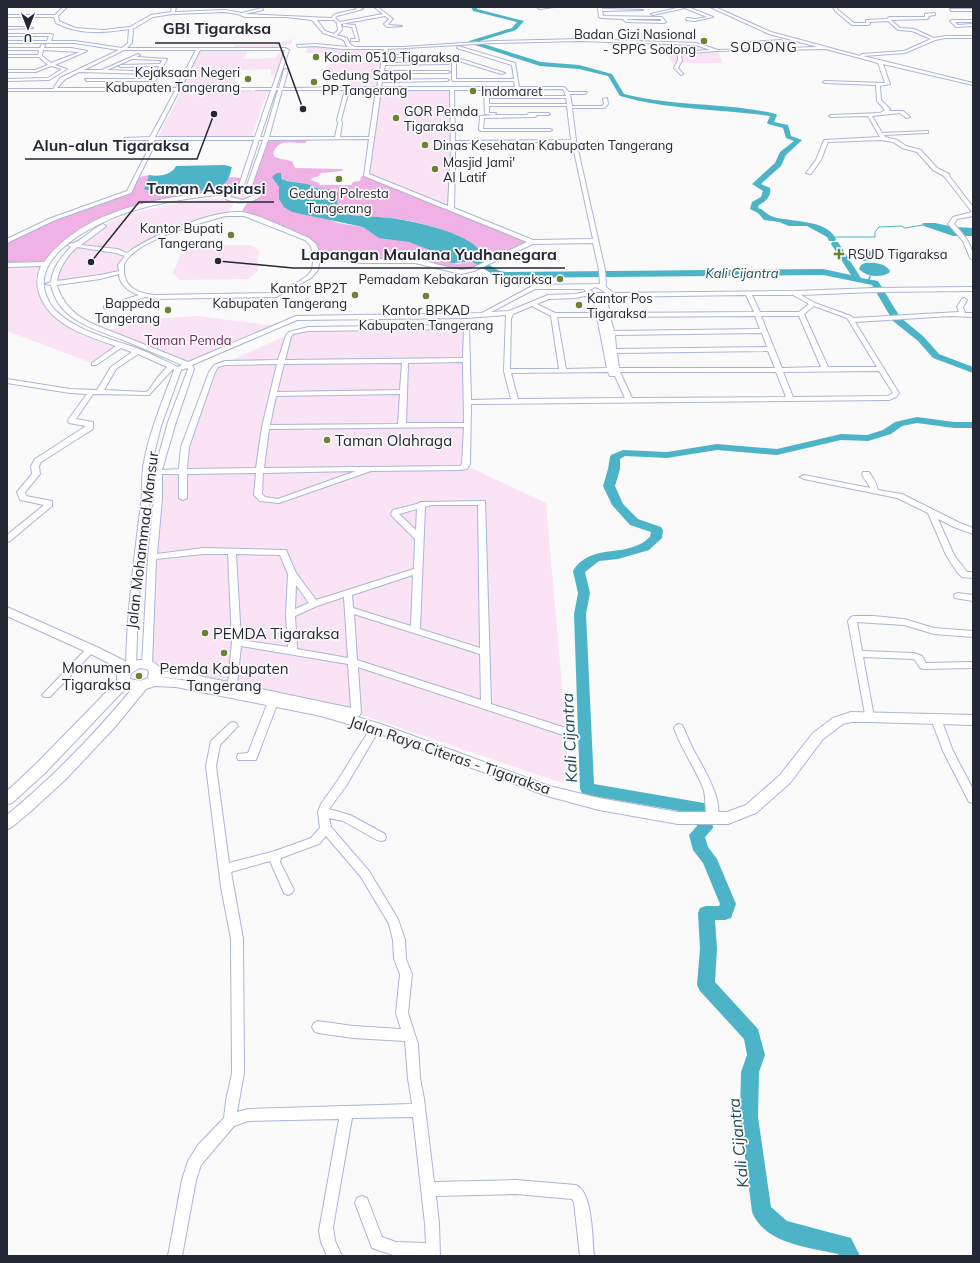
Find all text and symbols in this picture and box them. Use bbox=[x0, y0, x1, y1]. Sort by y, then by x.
north arrow bbox=[8, 8, 48, 48]
callout: GBI Tigaraksa bbox=[155, 15, 279, 43]
text: GBI Tigaraksa bbox=[163, 18, 271, 38]
place label: Badan Gizi Nasional - SPPG Sodong bbox=[574, 26, 696, 57]
text: U bbox=[24, 31, 32, 45]
marker: Badan Gizi Nasional - SPPG Sodong bbox=[699, 36, 709, 46]
district label: SODONG bbox=[730, 38, 798, 56]
place label: Kodim 0510 Tigaraksa bbox=[324, 49, 460, 65]
marker: Kodim 0510 Tigaraksa bbox=[311, 52, 321, 62]
place label: Kejaksaan Negeri Kabupaten Tangerang bbox=[105, 64, 240, 95]
place label: Gedung Satpol PP Tangerang bbox=[322, 67, 412, 98]
marker: Kejaksaan Negeri Kabupaten Tangerang bbox=[243, 74, 253, 84]
marker: Gedung Satpol PP Tangerang bbox=[309, 77, 319, 87]
place label: Indomaret bbox=[481, 83, 543, 99]
marker: Indomaret bbox=[468, 86, 478, 96]
place label: GOR Pemda Tigaraksa bbox=[404, 103, 478, 134]
marker: GOR Pemda Tigaraksa bbox=[391, 113, 401, 123]
callout: Alun-alun Tigaraksa bbox=[25, 131, 197, 159]
text: Alun-alun Tigaraksa bbox=[33, 135, 189, 155]
place label: Dinas Kesehatan Kabupaten Tangerang bbox=[433, 137, 673, 153]
marker: Dinas Kesehatan Kabupaten Tangerang bbox=[420, 140, 430, 150]
place label: Masjid Jami' Al Latif bbox=[443, 154, 515, 185]
marker: Masjid Jami' Al Latif bbox=[430, 164, 440, 174]
callout: Taman Aspirasi bbox=[139, 174, 274, 202]
marker: Gedung Polresta Tangerang bbox=[334, 174, 344, 184]
text: Taman Aspirasi bbox=[146, 178, 266, 198]
place label: Gedung Polresta Tangerang bbox=[289, 185, 389, 216]
place label: Kantor Bupati Tangerang bbox=[140, 220, 223, 251]
marker: Kantor Bupati Tangerang bbox=[226, 230, 236, 240]
callout: Lapangan Maulana Yudhanegara bbox=[293, 240, 565, 268]
text: Lapangan Maulana Yudhanegara bbox=[301, 244, 557, 264]
place label: RSUD Tigaraksa bbox=[848, 246, 948, 262]
marker: RSUD Tigaraksa bbox=[833, 248, 845, 260]
water label: Kali Cijantra bbox=[705, 265, 779, 281]
place label: Pemadam Kebakaran Tigaraksa bbox=[359, 271, 552, 287]
marker: Pemadam Kebakaran Tigaraksa bbox=[555, 274, 565, 284]
place label: Kantor BP2T Kabupaten Tangerang bbox=[212, 280, 347, 311]
marker: Kantor BP2T Kabupaten Tangerang bbox=[350, 290, 360, 300]
place label: Kantor Pos Tigaraksa bbox=[587, 290, 653, 321]
marker: Kantor BPKAD Kabupaten Tangerang bbox=[421, 291, 431, 301]
place label: Bappeda Tangerang bbox=[95, 295, 160, 326]
marker: Kantor Pos Tigaraksa bbox=[574, 300, 584, 310]
place label: Kantor BPKAD Kabupaten Tangerang bbox=[359, 302, 493, 333]
marker: Bappeda Tangerang bbox=[163, 305, 173, 315]
park label: Taman Pemda bbox=[144, 332, 232, 348]
place label: Taman Olahraga bbox=[335, 431, 452, 450]
marker: Taman Olahraga bbox=[322, 435, 332, 445]
street label: Jalan Mohammad Mansur bbox=[122, 450, 162, 630]
place label: PEMDA Tigaraksa bbox=[213, 624, 340, 643]
marker: PEMDA Tigaraksa bbox=[200, 628, 210, 638]
marker: Pemda Kabupaten Tangerang bbox=[219, 648, 229, 658]
place label: Monumen Tigaraksa bbox=[62, 658, 131, 694]
place label: Pemda Kabupaten Tangerang bbox=[160, 659, 288, 695]
marker: Monumen Tigaraksa bbox=[134, 671, 144, 681]
water label: Kali Cijantra bbox=[557, 692, 581, 783]
street label: Jalan Raya Citeras - Tigaraksa bbox=[347, 712, 553, 798]
water label: Kali Cijantra bbox=[723, 1097, 753, 1189]

